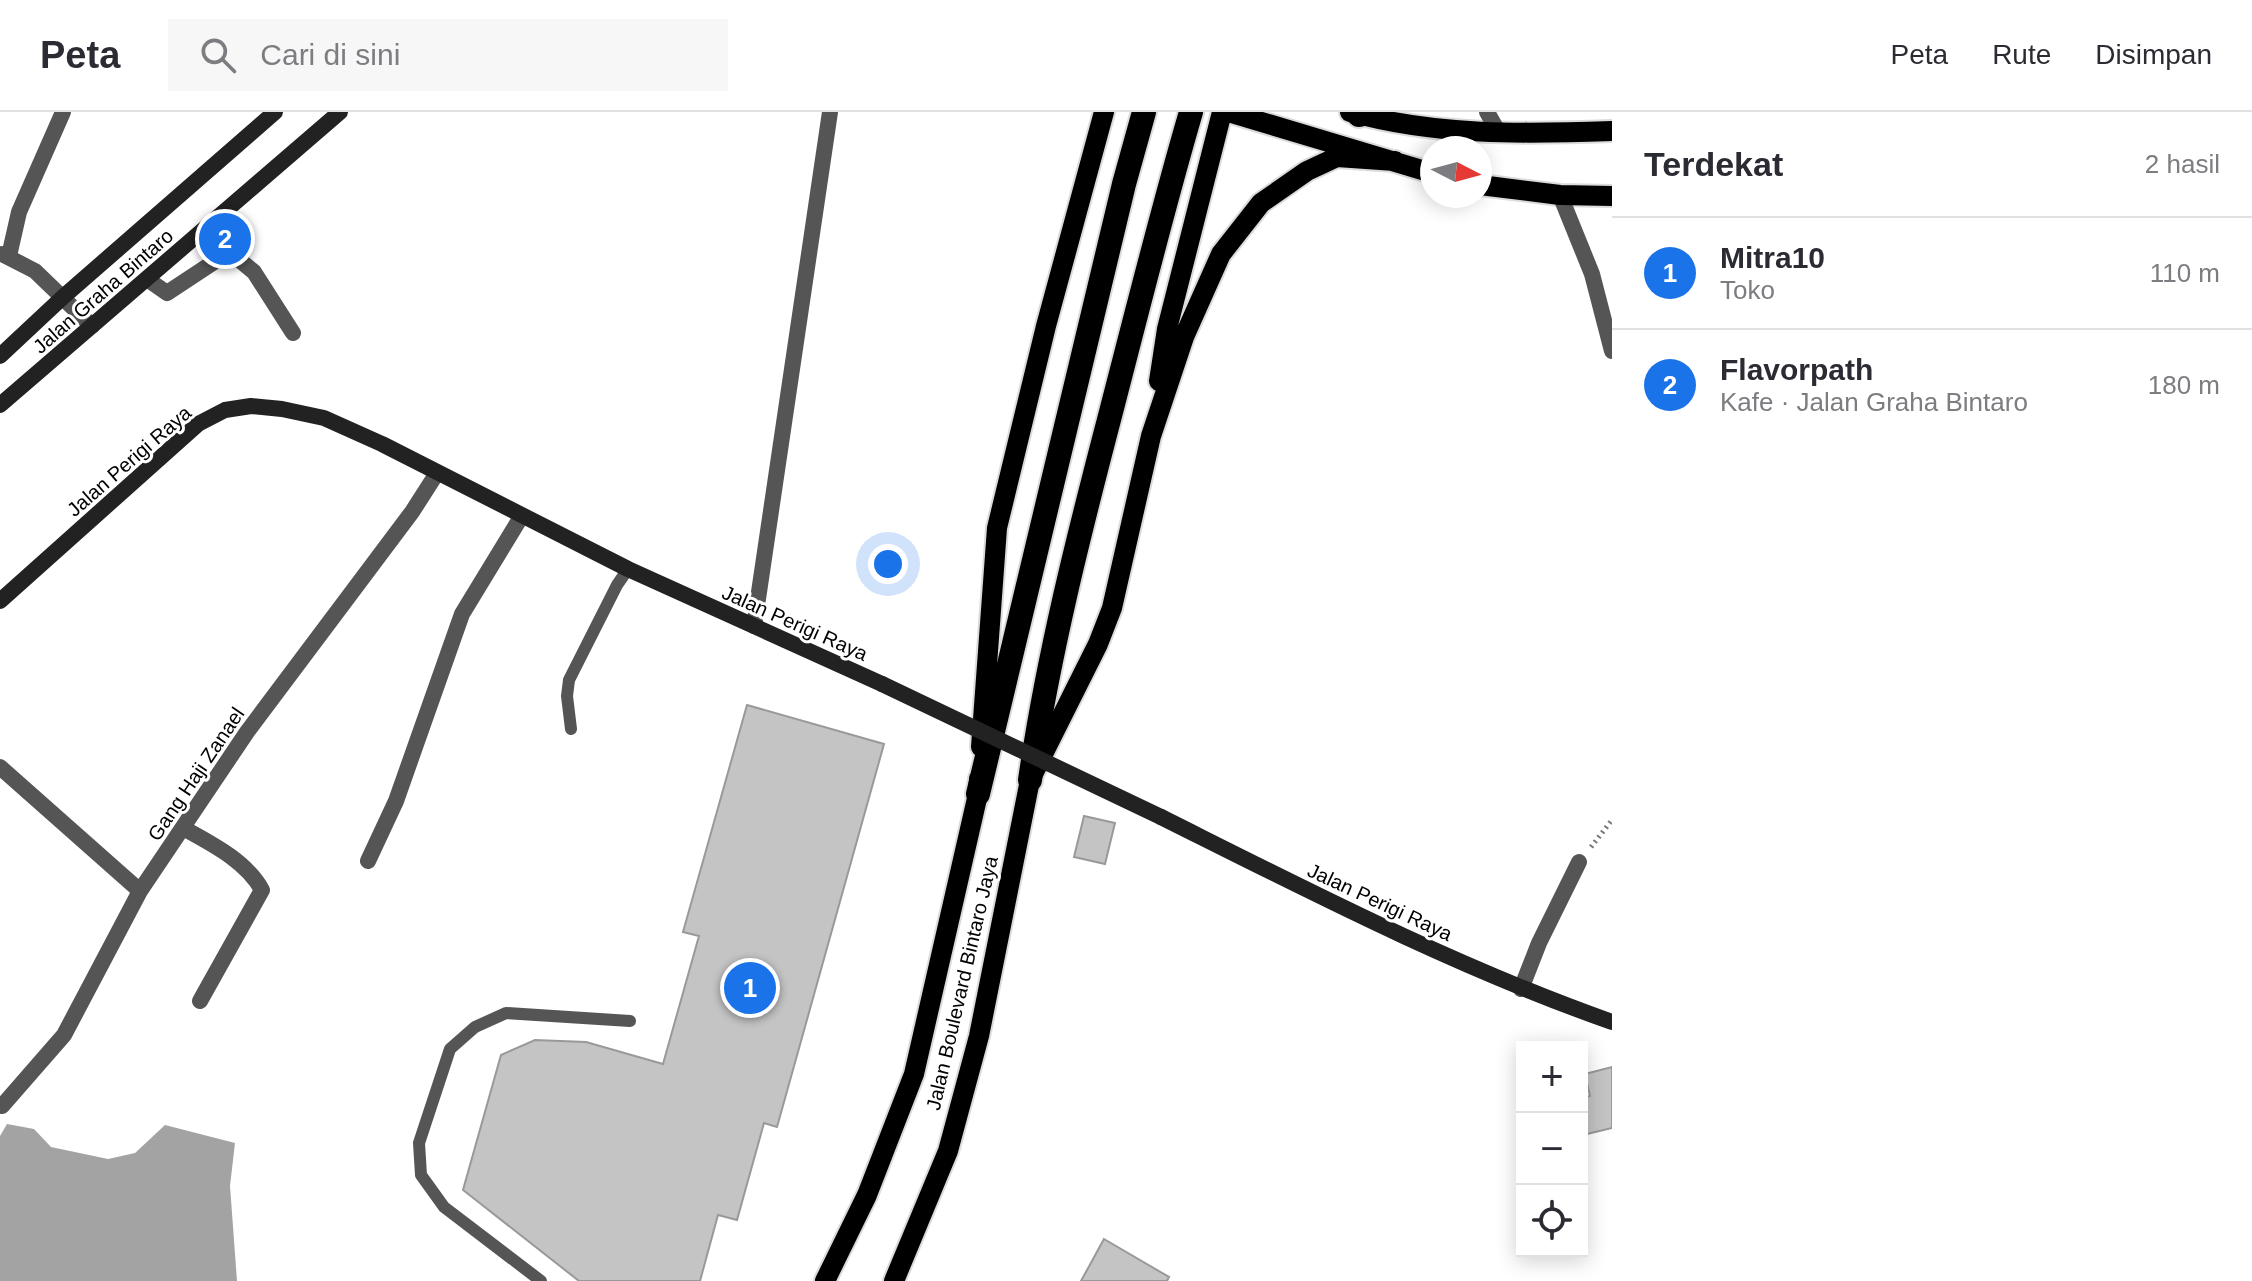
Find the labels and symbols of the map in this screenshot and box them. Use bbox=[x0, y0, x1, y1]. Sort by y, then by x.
north arrow bbox=[1420, 136, 1492, 208]
pin: 2 bbox=[199, 209, 251, 269]
street label: Jalan Graha Bintaro bbox=[29, 224, 177, 358]
street label: Jalan Perigi Raya bbox=[63, 401, 196, 521]
your location bbox=[868, 544, 908, 584]
street label: Jalan Perigi Raya bbox=[719, 581, 872, 665]
street label: Gang Haji Zanael bbox=[143, 703, 249, 845]
street label: Jalan Boulevard Bintaro Jaya bbox=[922, 853, 1002, 1112]
street label: Jalan Perigi Raya bbox=[1304, 859, 1456, 945]
pin: 1 bbox=[724, 958, 776, 1018]

